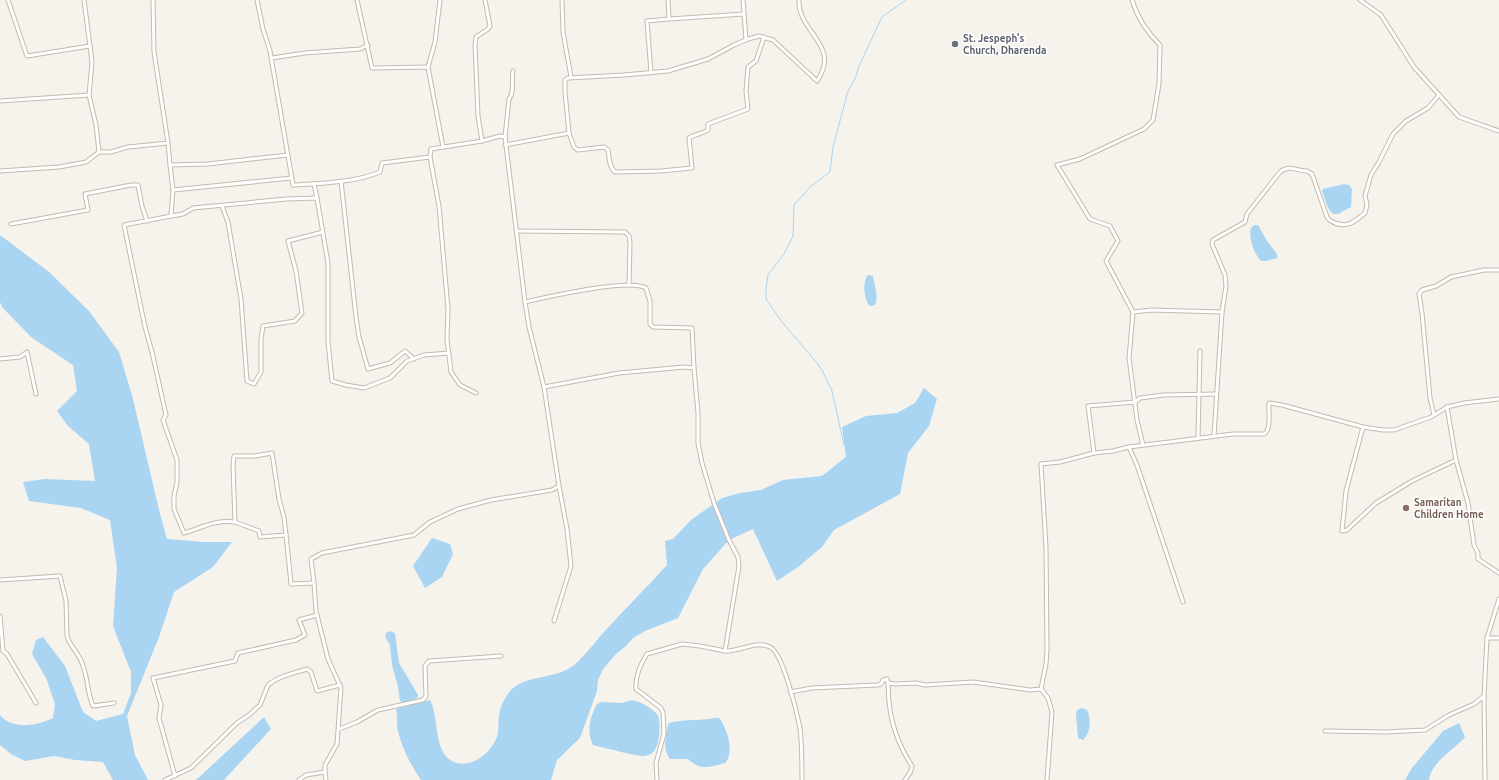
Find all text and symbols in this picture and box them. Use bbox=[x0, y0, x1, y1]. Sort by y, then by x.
place label: St. Jespeph's Church, Dharenda bbox=[963, 33, 1046, 56]
marker: St. Jespeph's Church, Dharenda bbox=[950, 39, 960, 49]
place label: Samaritan Children Home bbox=[1414, 497, 1484, 520]
marker: Samaritan Children Home bbox=[1401, 503, 1411, 513]

